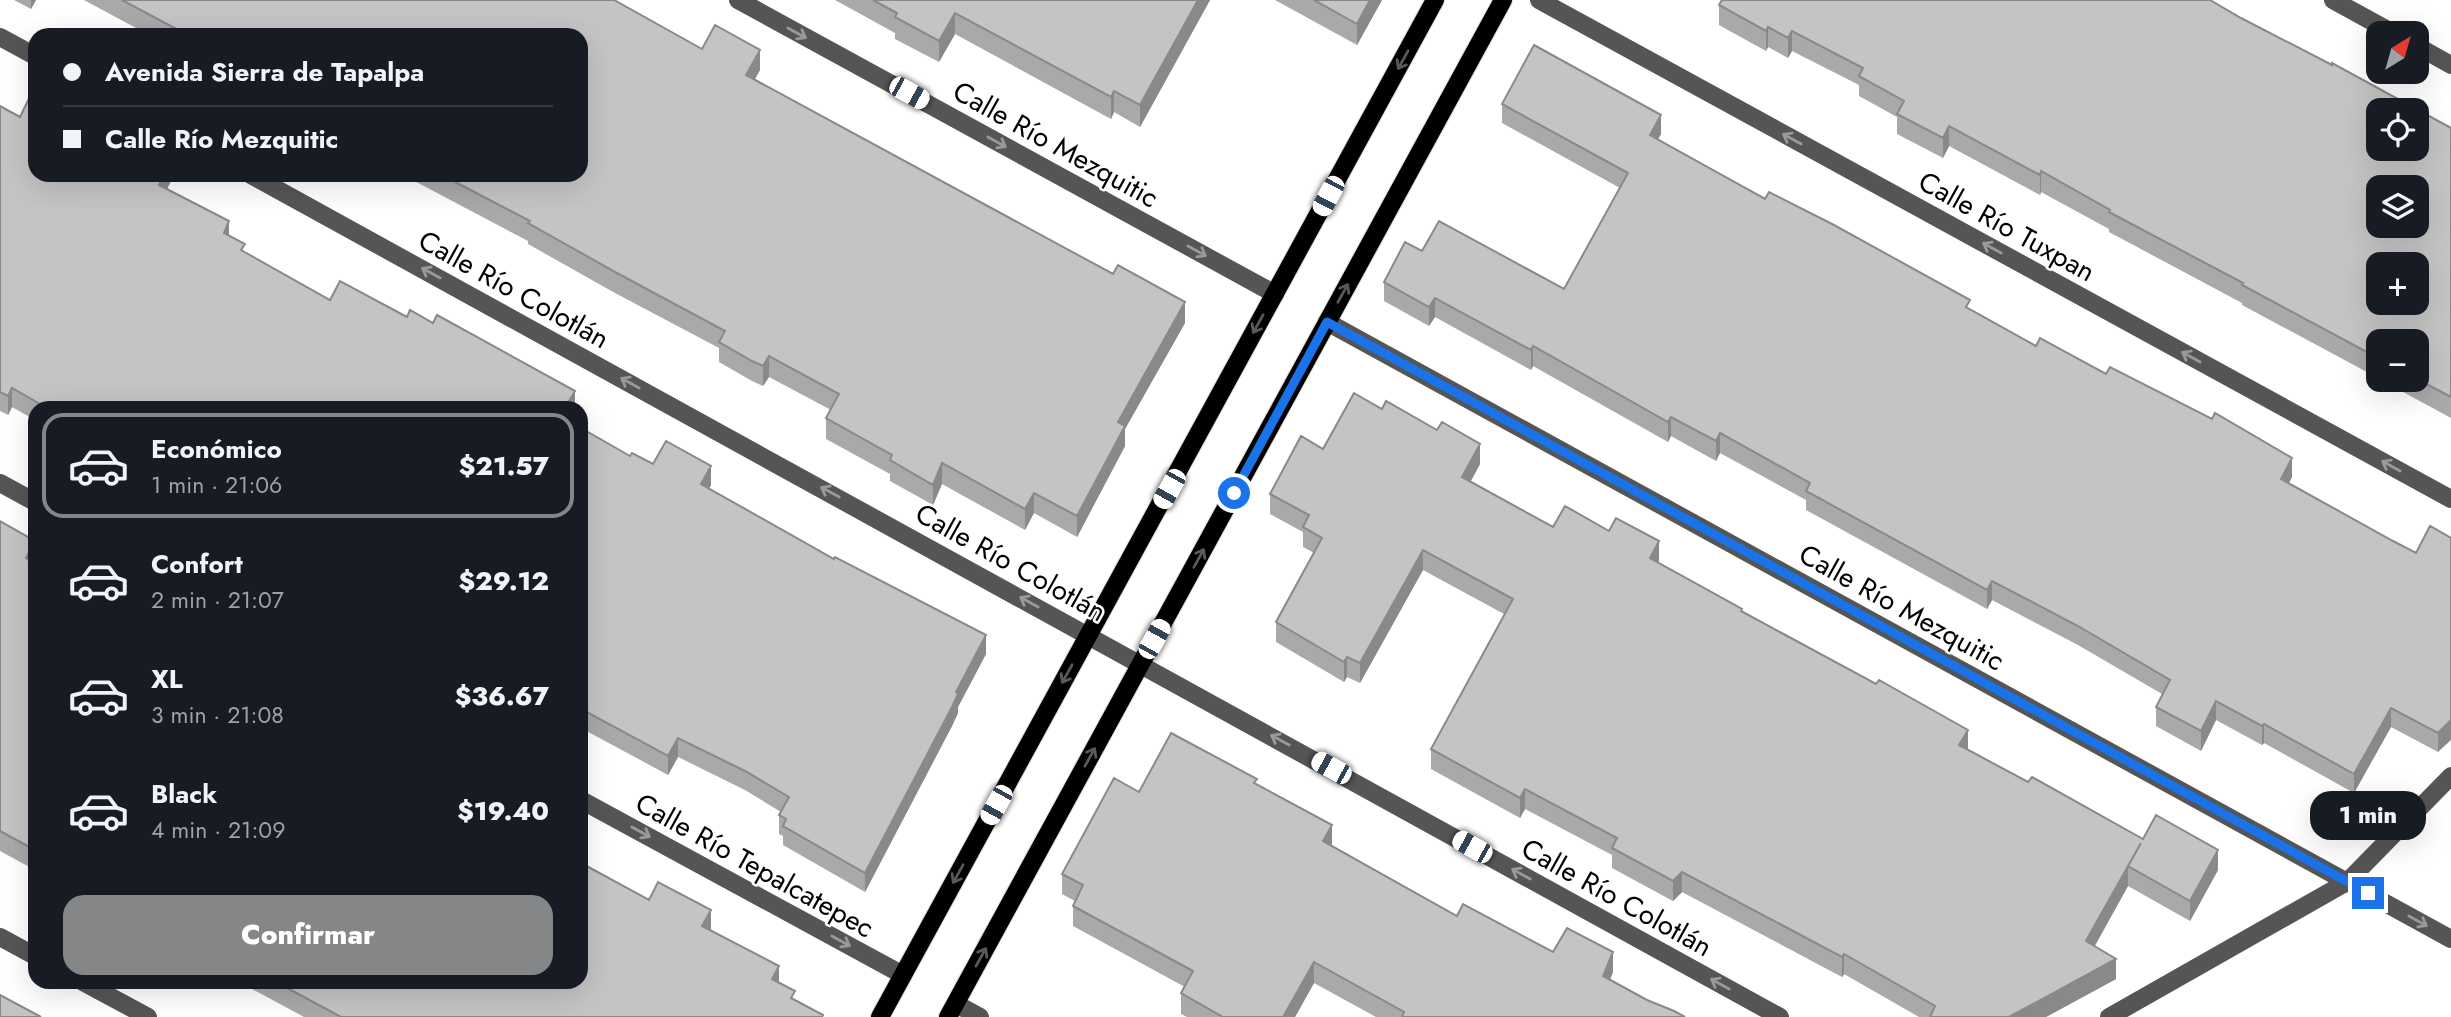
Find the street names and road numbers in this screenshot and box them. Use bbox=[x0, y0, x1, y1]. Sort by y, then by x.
street label: Calle Río Mezquitic bbox=[945, 71, 1166, 218]
street label: Calle Río Tuxpan bbox=[1911, 161, 2103, 292]
street label: Calle Río Colotlán bbox=[411, 220, 617, 359]
street label: Calle Río Colotlán bbox=[908, 493, 1114, 632]
street label: Calle Río Mezquitic bbox=[1791, 534, 2012, 681]
street label: Calle Río Tepalcatepec bbox=[628, 783, 882, 948]
street label: Calle Río Colotlán bbox=[1514, 828, 1720, 967]

